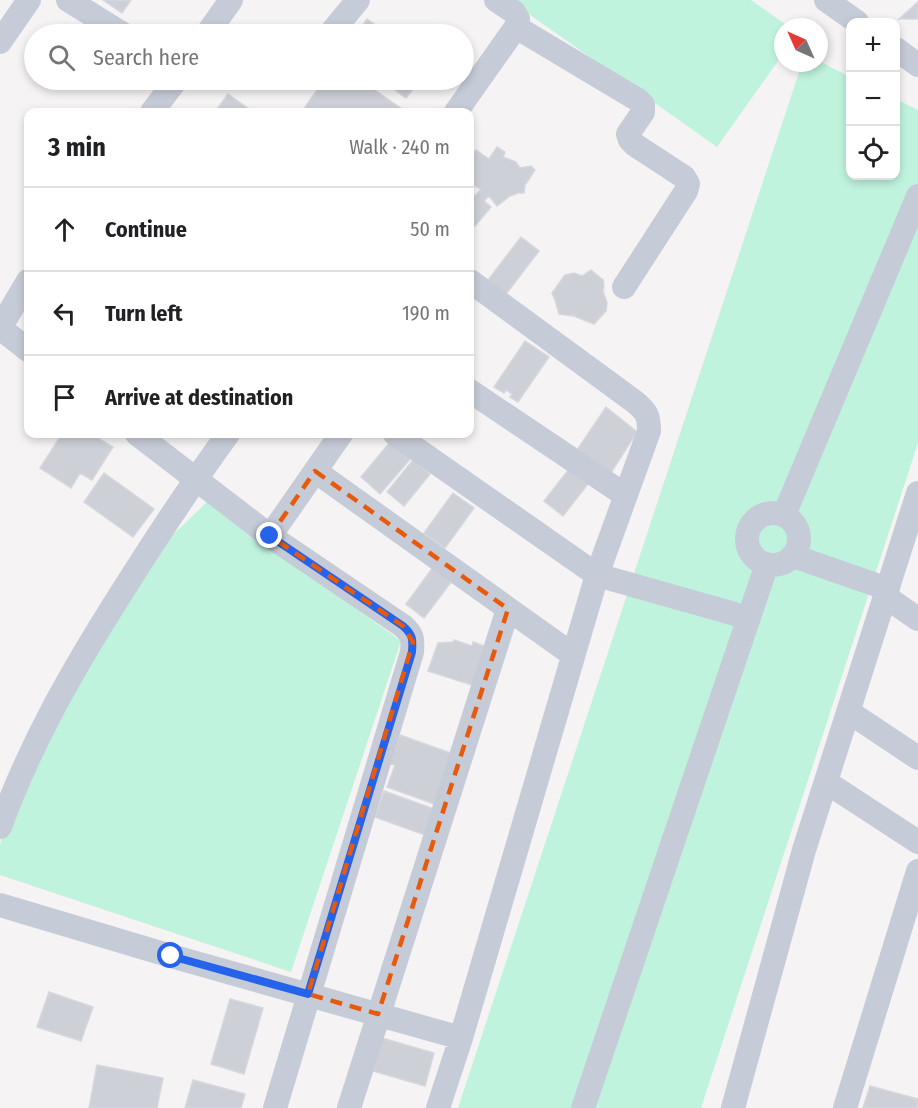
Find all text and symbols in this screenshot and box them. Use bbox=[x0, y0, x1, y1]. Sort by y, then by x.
north arrow bbox=[774, 18, 828, 72]
map controls bbox=[846, 18, 900, 180]
button: + bbox=[846, 18, 900, 72]
search box bbox=[24, 24, 474, 90]
icon: search bbox=[45, 41, 78, 74]
text: Search here bbox=[93, 44, 199, 71]
button: − bbox=[846, 72, 900, 126]
button: locate bbox=[846, 126, 900, 180]
text: 3 min bbox=[48, 132, 106, 163]
text: Walk · 240 m bbox=[349, 135, 450, 159]
icon: ahead bbox=[48, 213, 81, 246]
text: Continue bbox=[105, 216, 187, 243]
text: 50 m bbox=[410, 217, 450, 241]
icon: left bbox=[48, 297, 81, 330]
text: Turn left bbox=[105, 300, 183, 327]
text: 190 m bbox=[402, 301, 450, 325]
icon: arrive bbox=[48, 381, 81, 414]
text: Arrive at destination bbox=[105, 384, 293, 411]
route end bbox=[256, 522, 282, 548]
route start bbox=[157, 942, 183, 968]

